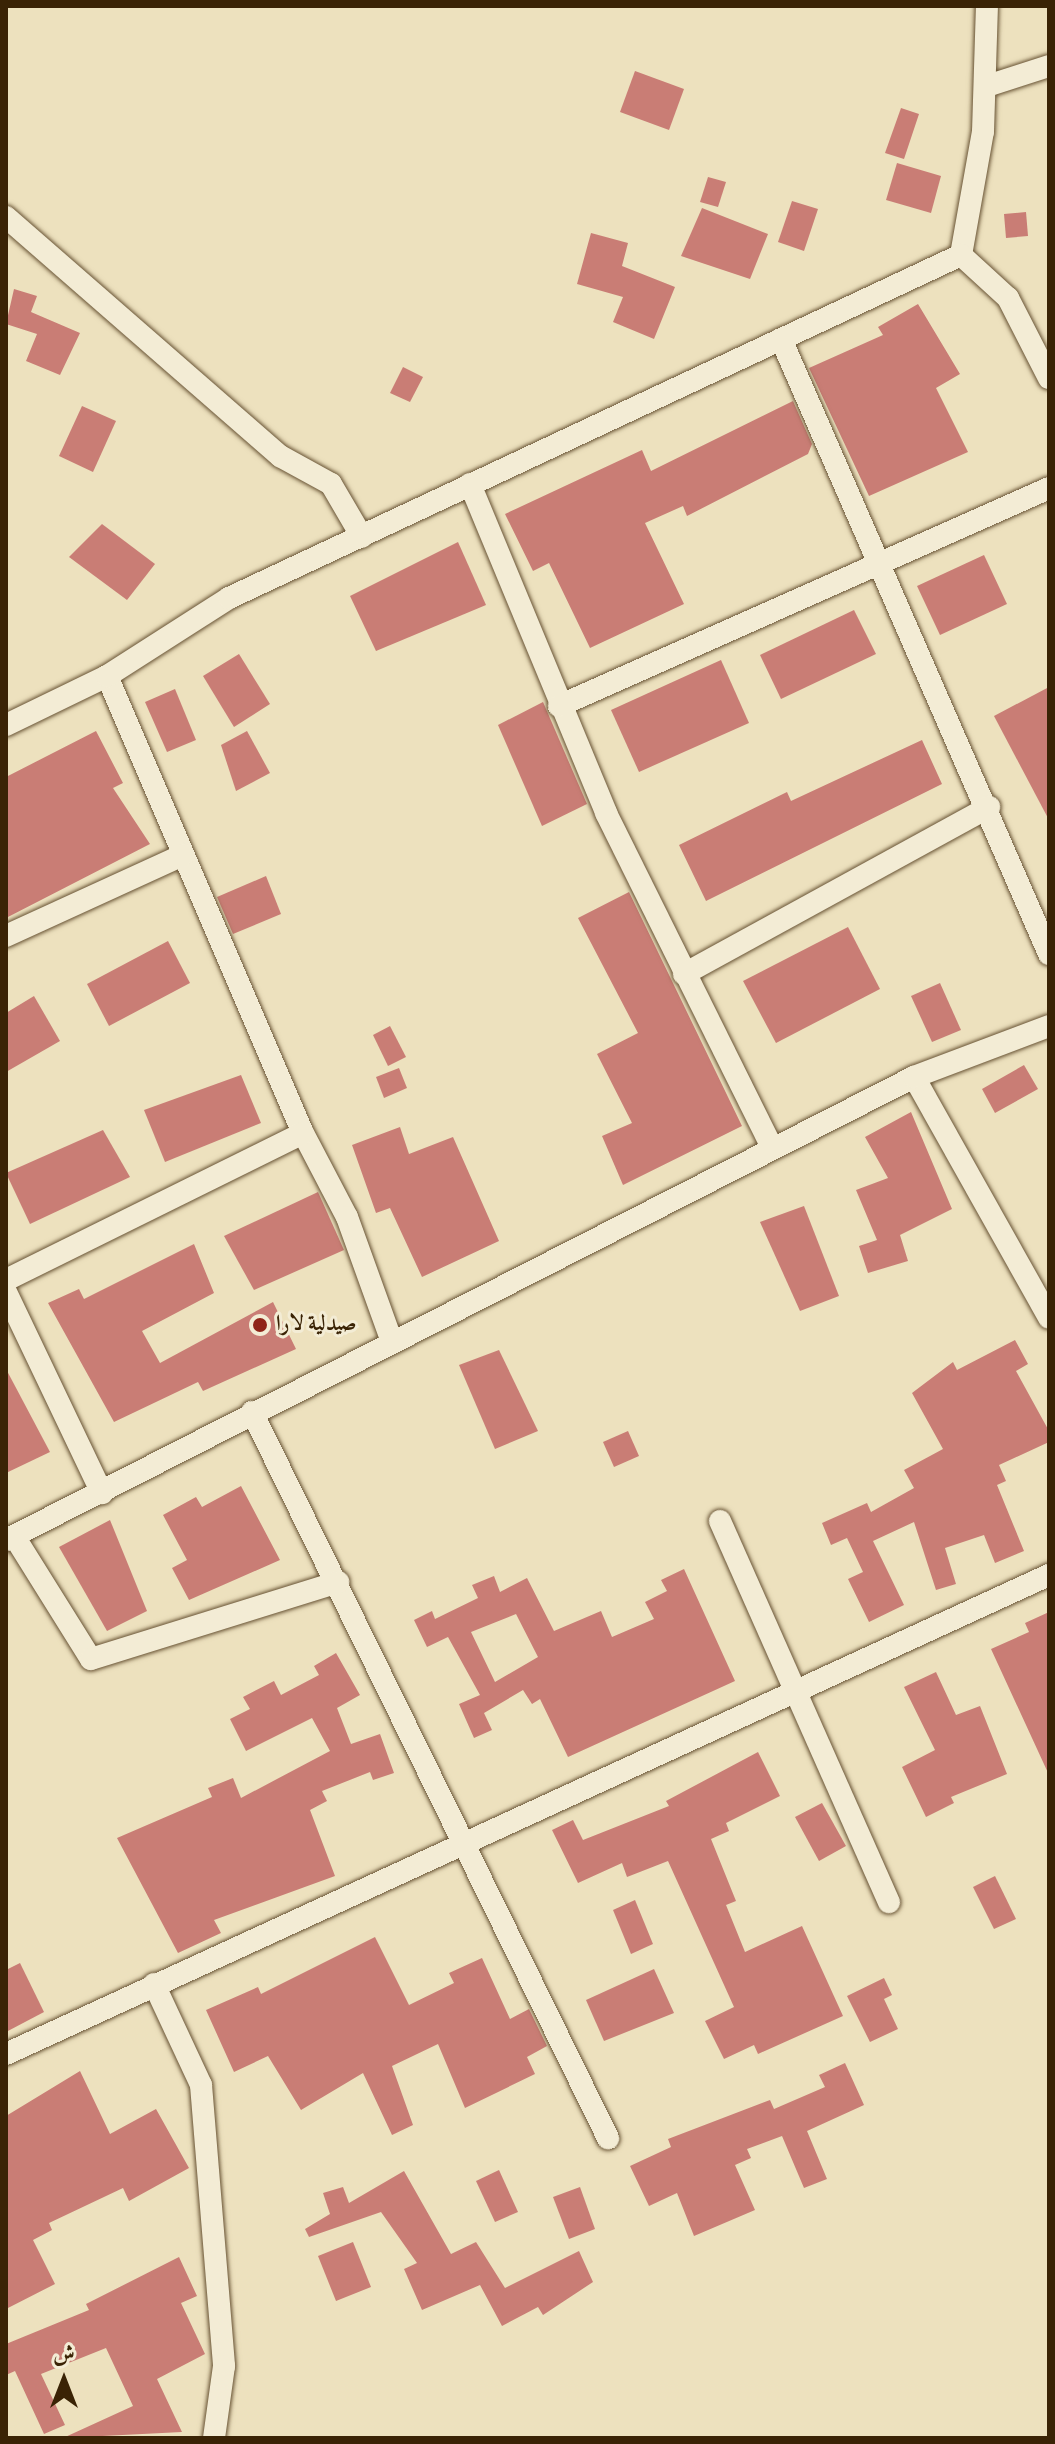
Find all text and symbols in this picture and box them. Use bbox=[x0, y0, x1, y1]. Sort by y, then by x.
place label: صيدلية لارا bbox=[276, 1312, 357, 1338]
marker: صيدلية لارا bbox=[251, 1316, 269, 1334]
north arrow bbox=[24, 2340, 104, 2420]
text: ش bbox=[53, 2340, 75, 2371]

